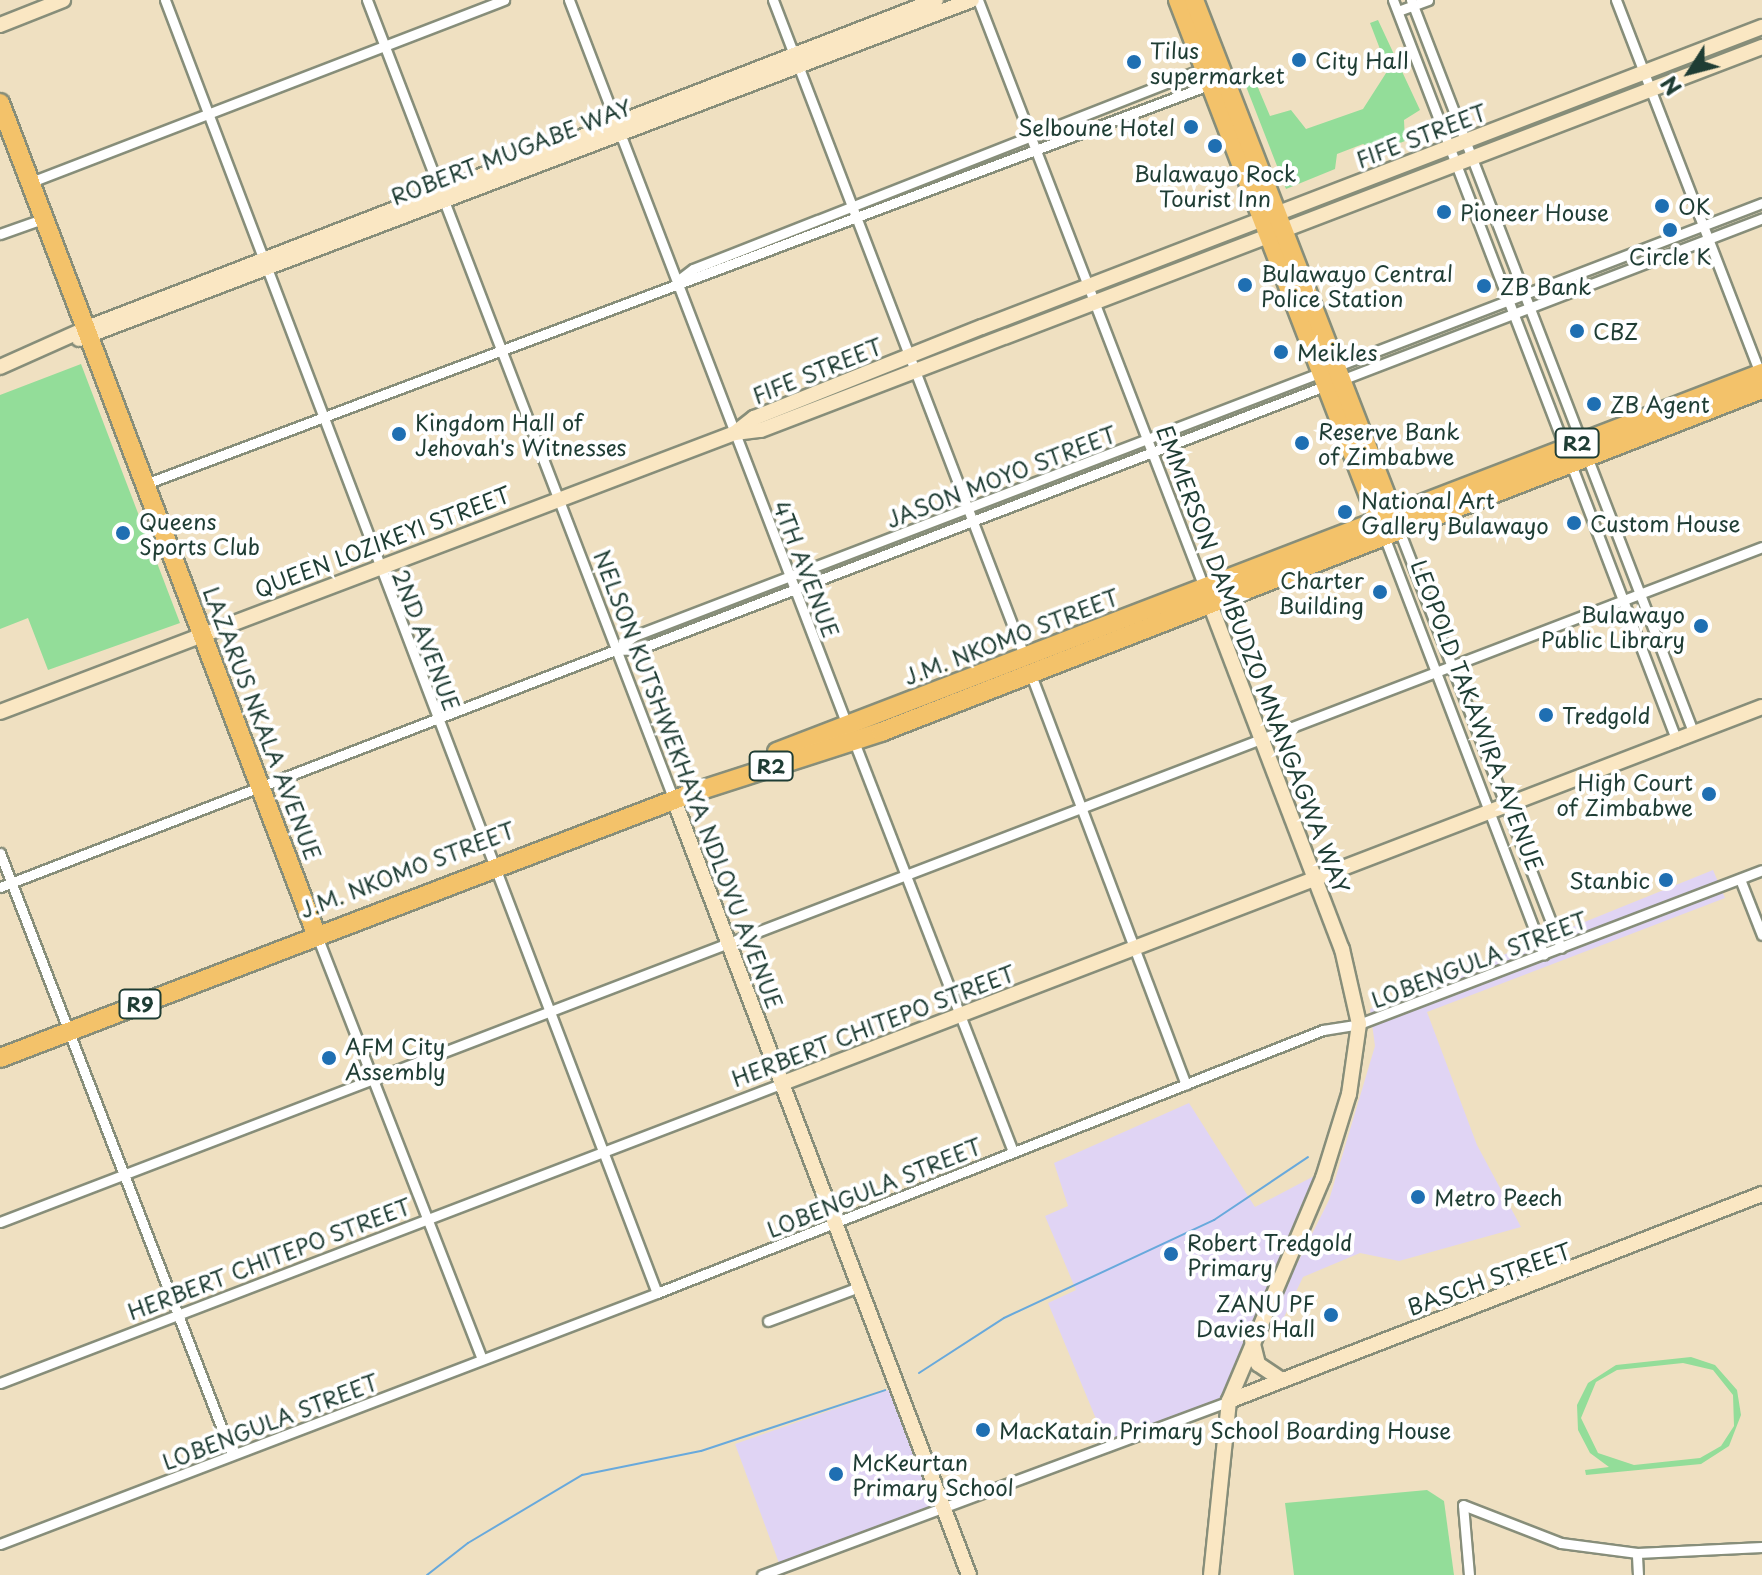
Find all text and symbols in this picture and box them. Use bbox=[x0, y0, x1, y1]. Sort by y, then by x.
north arrow bbox=[1650, 32, 1730, 112]
place label: Tilus supermarket bbox=[1150, 36, 1285, 88]
place label: City Hall bbox=[1315, 47, 1410, 73]
marker: City Hall bbox=[1290, 51, 1308, 69]
marker: Tilus supermarket bbox=[1125, 53, 1143, 71]
text: N bbox=[1652, 70, 1689, 103]
street label: ROBERT MUGABE WAY bbox=[386, 93, 636, 209]
street label: FIFE STREET bbox=[1351, 98, 1491, 172]
place label: Selboune Hotel bbox=[1017, 114, 1175, 140]
marker: Selboune Hotel bbox=[1182, 118, 1200, 136]
marker: Bulawayo Rock Tourist Inn bbox=[1206, 137, 1224, 155]
place label: Bulawayo Rock Tourist Inn bbox=[1134, 159, 1296, 210]
place label: OK bbox=[1678, 193, 1711, 219]
marker: OK bbox=[1653, 197, 1671, 215]
place label: Pioneer House bbox=[1460, 199, 1611, 225]
marker: Pioneer House bbox=[1435, 203, 1453, 221]
marker: Circle K bbox=[1661, 221, 1679, 239]
place label: Circle K bbox=[1627, 243, 1713, 269]
place label: Bulawayo Central Police Station bbox=[1261, 259, 1452, 310]
place label: ZB Bank bbox=[1500, 273, 1591, 299]
marker: Bulawayo Central Police Station bbox=[1236, 276, 1254, 294]
marker: ZB Bank bbox=[1475, 277, 1493, 295]
place label: CBZ bbox=[1593, 318, 1638, 344]
marker: CBZ bbox=[1568, 322, 1586, 340]
street label: FIFE STREET bbox=[747, 332, 887, 408]
place label: Meikles bbox=[1297, 339, 1377, 365]
marker: Meikles bbox=[1272, 343, 1290, 361]
place label: ZB Agent bbox=[1610, 391, 1709, 417]
marker: ZB Agent bbox=[1585, 395, 1603, 413]
place label: Kingdom Hall of Jehovah's Witnesses bbox=[415, 408, 626, 460]
place label: Reserve Bank of Zimbabwe bbox=[1318, 417, 1460, 468]
street label: JASON MOYO STREET bbox=[882, 420, 1120, 532]
street label: EMMERSON DAMBUDZO MNANGAGWA WAY bbox=[1152, 420, 1356, 898]
marker: Kingdom Hall of Jehovah's Witnesses bbox=[390, 425, 408, 443]
road number: R2 bbox=[1553, 427, 1601, 459]
marker: Reserve Bank of Zimbabwe bbox=[1293, 434, 1311, 452]
street label: QUEEN LOZIKEYI STREET bbox=[248, 479, 516, 603]
place label: National Art Gallery Bulawayo bbox=[1361, 486, 1551, 538]
street label: 4TH AVENUE bbox=[769, 497, 845, 641]
marker: National Art Gallery Bulawayo bbox=[1336, 503, 1354, 521]
place label: Queens Sports Club bbox=[139, 507, 261, 558]
place label: Custom House bbox=[1590, 510, 1741, 536]
marker: Custom House bbox=[1565, 514, 1583, 532]
marker: Queens Sports Club bbox=[114, 524, 132, 542]
street label: NELSON KUTSHWEKHAYA NDLOVU AVENUE bbox=[589, 547, 789, 1011]
street label: LEOPOLD TAKAWIRA AVENUE bbox=[1406, 554, 1550, 876]
street label: 2ND AVENUE bbox=[388, 566, 466, 714]
place label: Charter Building bbox=[1278, 566, 1364, 618]
street label: LAZARUS NKALA AVENUE bbox=[198, 582, 328, 864]
street label: J.M. NKOMO STREET bbox=[898, 582, 1124, 690]
marker: Charter Building bbox=[1371, 583, 1389, 601]
place label: Bulawayo Public Library bbox=[1539, 600, 1685, 652]
marker: Bulawayo Public Library bbox=[1692, 617, 1710, 635]
place label: Tredgold bbox=[1562, 702, 1651, 728]
marker: Tredgold bbox=[1537, 706, 1555, 724]
road number: R2 bbox=[747, 750, 795, 782]
place label: High Court of Zimbabwe bbox=[1557, 768, 1693, 820]
marker: High Court of Zimbabwe bbox=[1700, 785, 1718, 803]
street label: J.M. NKOMO STREET bbox=[294, 815, 520, 923]
place label: Stanbic bbox=[1569, 867, 1650, 893]
marker: Stanbic bbox=[1657, 871, 1675, 889]
street label: LOBENGULA STREET bbox=[1366, 905, 1592, 1013]
street label: HERBERT CHITEPO STREET bbox=[725, 958, 1021, 1092]
road number: R9 bbox=[118, 988, 162, 1020]
place label: AFM City Assembly bbox=[345, 1032, 447, 1084]
marker: AFM City Assembly bbox=[320, 1049, 338, 1067]
street label: LOBENGULA STREET bbox=[761, 1131, 987, 1243]
place label: Metro Peech bbox=[1434, 1184, 1564, 1210]
marker: Metro Peech bbox=[1409, 1188, 1427, 1206]
street label: HERBERT CHITEPO STREET bbox=[121, 1191, 417, 1325]
place label: Robert Tredgold Primary bbox=[1187, 1228, 1353, 1280]
street label: BASCH STREET bbox=[1403, 1236, 1575, 1320]
marker: Robert Tredgold Primary bbox=[1162, 1245, 1180, 1263]
place label: ZANU PF Davies Hall bbox=[1195, 1289, 1315, 1340]
marker: ZANU PF Davies Hall bbox=[1322, 1306, 1340, 1324]
street label: LOBENGULA STREET bbox=[157, 1367, 383, 1475]
place label: MacKatain Primary School Boarding House bbox=[999, 1417, 1455, 1443]
marker: MacKatain Primary School Boarding House bbox=[974, 1421, 992, 1439]
place label: McKeurtan Primary School bbox=[852, 1448, 1014, 1500]
marker: McKeurtan Primary School bbox=[827, 1465, 845, 1483]

